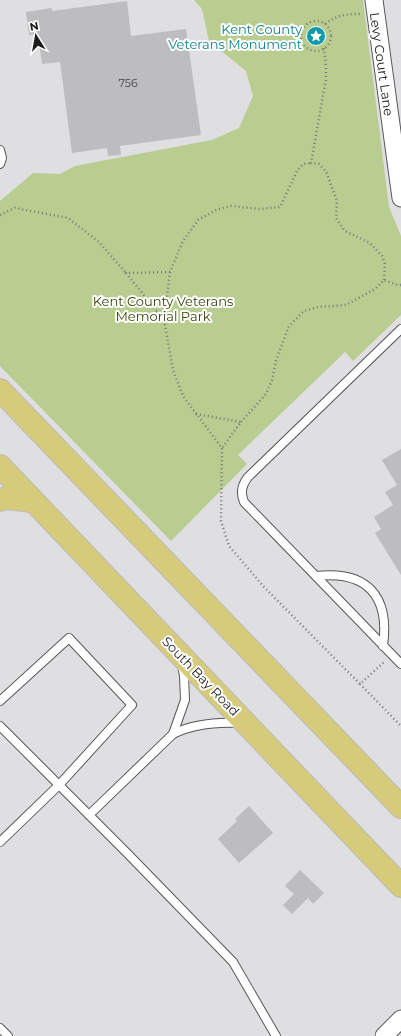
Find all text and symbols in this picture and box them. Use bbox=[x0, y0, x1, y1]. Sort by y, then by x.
street label: Levy Court Lane bbox=[367, 11, 397, 117]
north arrow bbox=[16, 16, 56, 56]
text: N bbox=[28, 18, 40, 34]
place label: Kent County Veterans Monument bbox=[168, 21, 303, 52]
place icon: Kent County Veterans Monument bbox=[305, 25, 327, 47]
house number: 756 bbox=[118, 76, 138, 90]
park label: Kent County Veterans Memorial Park bbox=[93, 293, 233, 324]
street label: South Bay Road bbox=[159, 633, 243, 719]

